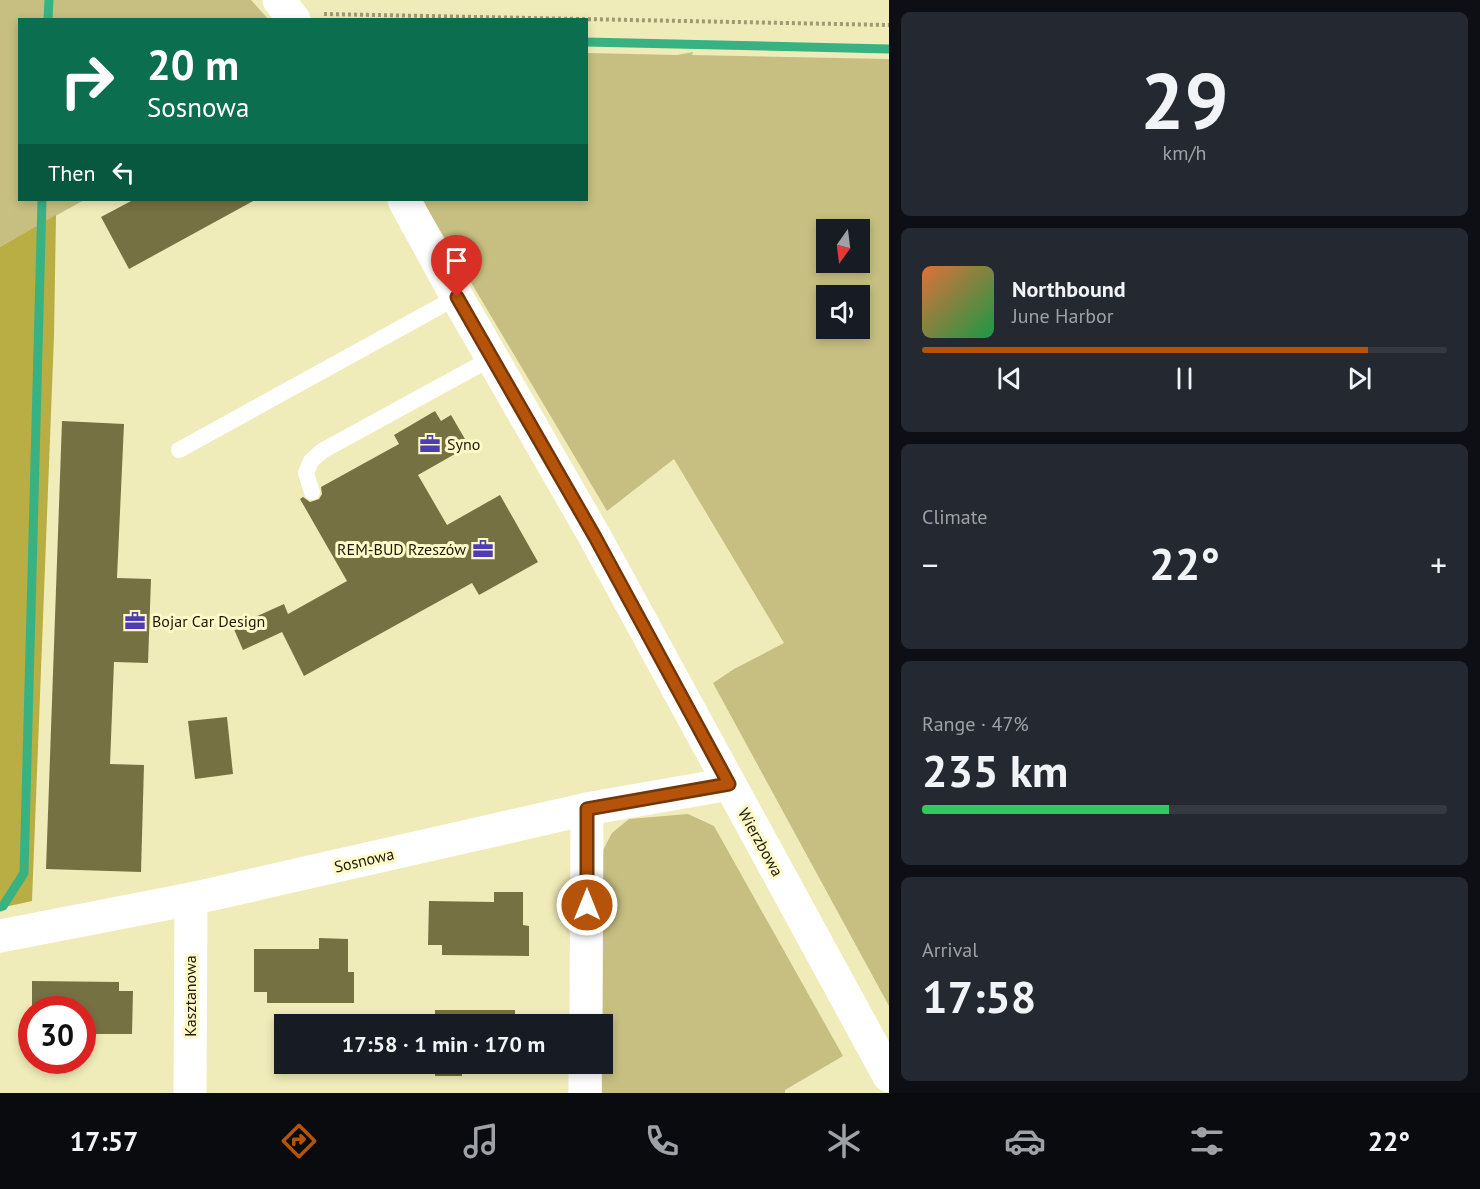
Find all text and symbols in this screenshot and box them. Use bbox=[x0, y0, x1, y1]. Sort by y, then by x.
text: 20 m bbox=[147, 37, 239, 92]
icon: right bbox=[48, 42, 126, 120]
text: 29 bbox=[1140, 50, 1229, 151]
text: Sosnowa bbox=[147, 90, 249, 124]
text: km/h bbox=[1163, 140, 1206, 166]
icon: left bbox=[107, 156, 140, 189]
text: Then bbox=[48, 159, 95, 187]
north arrow bbox=[816, 219, 870, 273]
map controls bbox=[816, 219, 870, 339]
pin bbox=[431, 235, 482, 297]
icon: arrive bbox=[440, 244, 473, 277]
text: Northbound bbox=[1012, 275, 1126, 303]
button: sound bbox=[816, 285, 870, 339]
text: June Harbor bbox=[1012, 303, 1114, 329]
icon: previous bbox=[993, 362, 1026, 395]
icon: pause bbox=[1168, 362, 1201, 395]
icon: next bbox=[1343, 362, 1376, 395]
office icon: Syno bbox=[418, 432, 442, 456]
place label: Syno bbox=[447, 434, 480, 454]
text: Climate bbox=[922, 504, 988, 530]
text: 22° bbox=[1149, 534, 1220, 592]
office icon: REM-BUD Rzeszów bbox=[471, 537, 495, 561]
place label: REM-BUD Rzeszów bbox=[337, 539, 466, 559]
text: − bbox=[922, 543, 939, 586]
text: + bbox=[1430, 543, 1447, 586]
office icon: Bojar Car Design bbox=[123, 609, 147, 633]
place label: Bojar Car Design bbox=[152, 611, 265, 631]
text: Range · 47% bbox=[922, 711, 1029, 737]
text: 235 km bbox=[922, 741, 1068, 799]
street label: Wierzbowa bbox=[734, 804, 788, 880]
street label: Sosnowa bbox=[332, 843, 396, 877]
position arrow bbox=[555, 873, 619, 937]
text: Arrival bbox=[922, 937, 978, 963]
street label: Kasztanowa bbox=[180, 955, 200, 1037]
text: 17:58 bbox=[922, 967, 1036, 1025]
speed limit sign: 30 bbox=[18, 996, 96, 1074]
text: 17:58 · 1 min · 170 m bbox=[342, 1030, 545, 1058]
icon: directions bbox=[278, 1120, 320, 1162]
icon: music bbox=[460, 1120, 502, 1162]
icon: phone bbox=[641, 1120, 683, 1162]
icon: climate bbox=[823, 1120, 865, 1162]
icon: car bbox=[1004, 1120, 1046, 1162]
icon: filters bbox=[1186, 1120, 1228, 1162]
text: 17:57 bbox=[70, 1124, 138, 1158]
text: 22° bbox=[1368, 1124, 1410, 1158]

